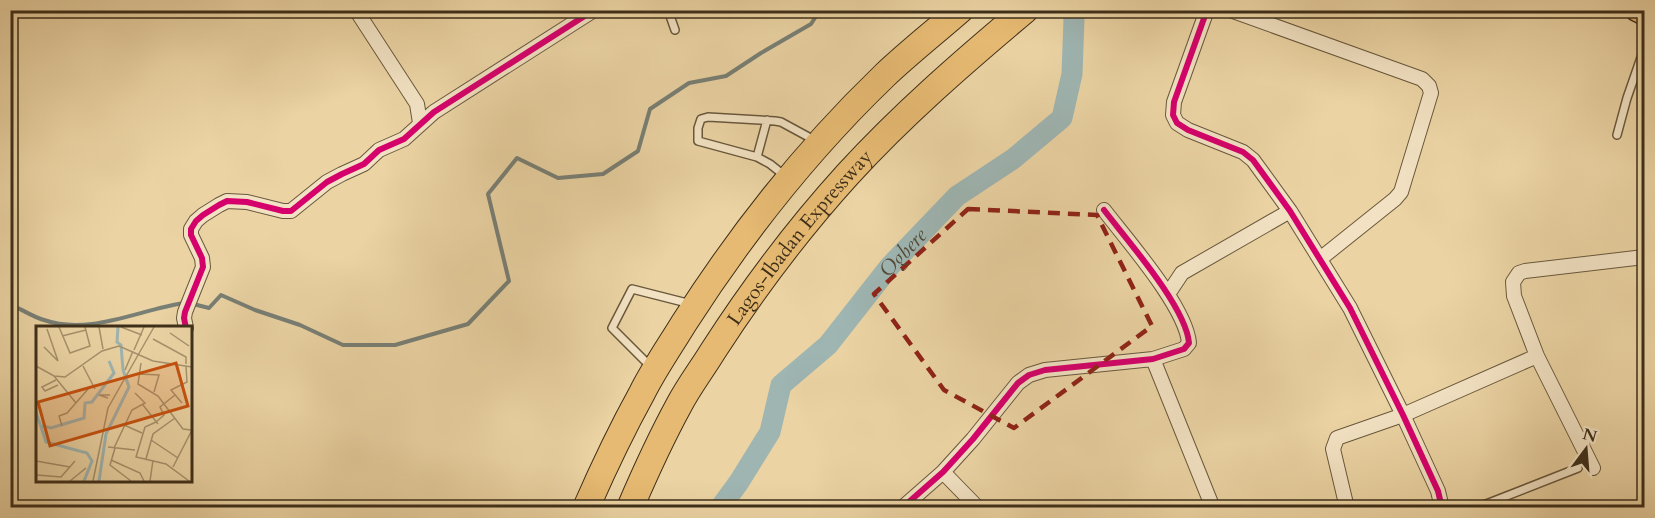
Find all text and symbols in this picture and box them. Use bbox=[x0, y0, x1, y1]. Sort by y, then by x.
street label: Lagos-Ibadan Expressway bbox=[721, 143, 879, 331]
water label: Ogbere bbox=[873, 221, 934, 283]
inset map bbox=[36, 326, 192, 482]
north arrow bbox=[1556, 419, 1616, 479]
text: N bbox=[1580, 423, 1600, 448]

